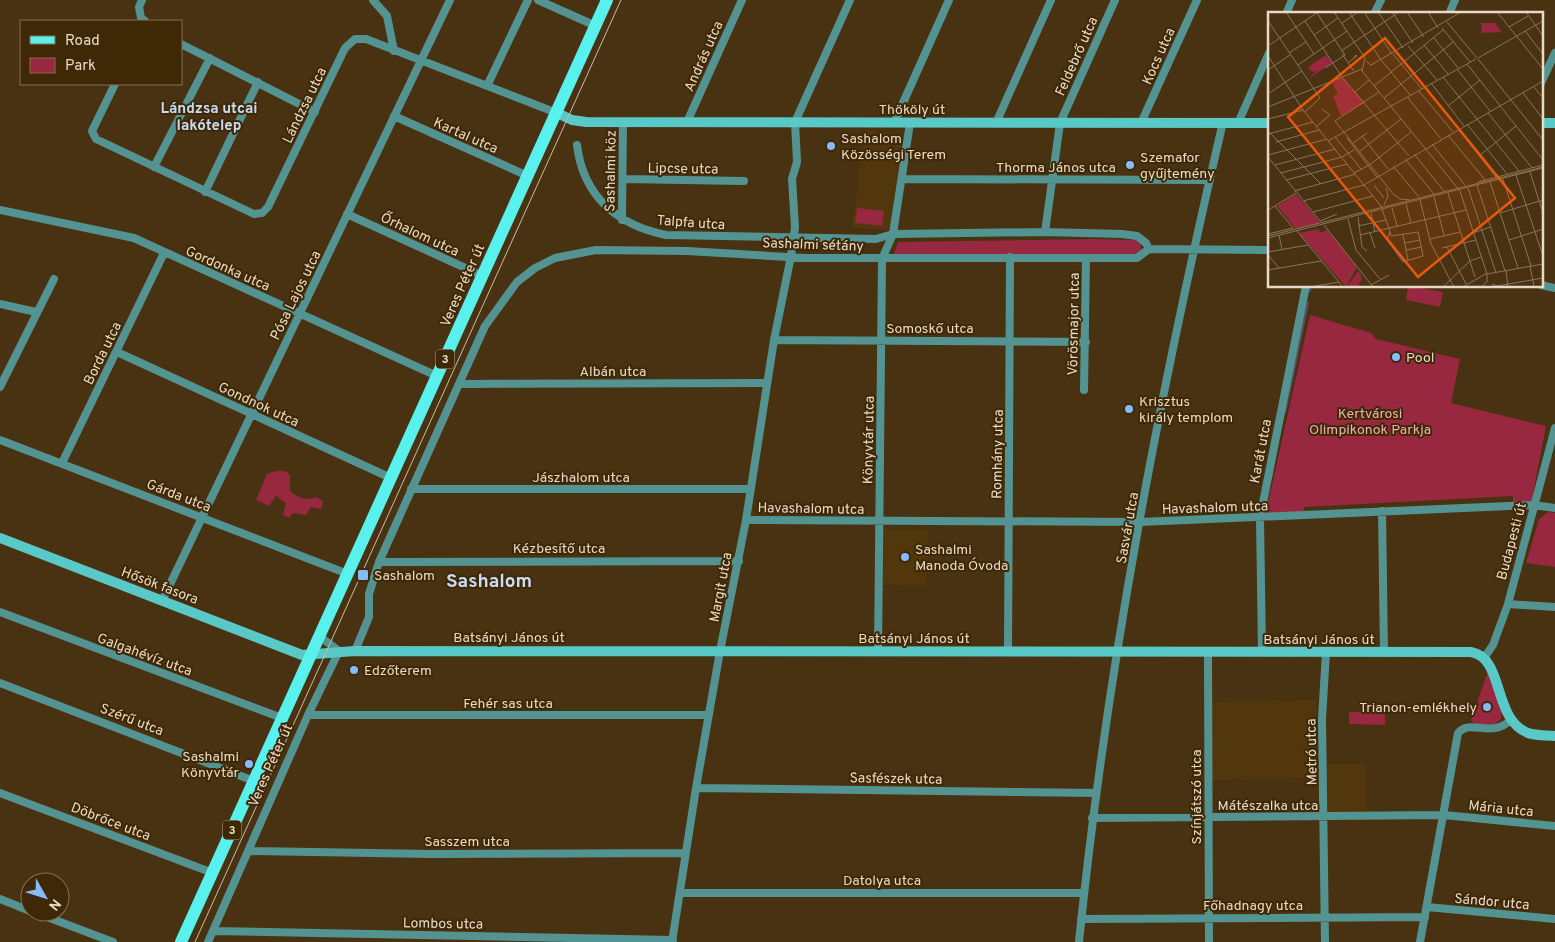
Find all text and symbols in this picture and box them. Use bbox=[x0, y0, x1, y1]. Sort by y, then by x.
inset map bbox=[1268, 12, 1542, 288]
street label: Feldebrő utca bbox=[1052, 14, 1102, 99]
street label: András utca bbox=[681, 19, 727, 95]
legend bbox=[20, 20, 182, 85]
street label: Kocs utca bbox=[1139, 25, 1180, 88]
text: Road bbox=[65, 32, 100, 51]
text: Park bbox=[65, 57, 96, 76]
street label: Lándzsa utca bbox=[280, 65, 331, 146]
district label: Lándzsa utcai lakótelep bbox=[160, 100, 258, 136]
street label: Thököly út bbox=[879, 102, 945, 119]
street label: Kartal utca bbox=[430, 115, 500, 158]
street label: Sashalmi köz bbox=[602, 130, 621, 212]
place label: Sashalom Közösségi Terem bbox=[841, 131, 946, 164]
marker: Sashalom Közösségi Terem bbox=[825, 140, 837, 152]
place label: Szemafor gyűjtemény bbox=[1140, 150, 1215, 183]
marker: Szemafor gyűjtemény bbox=[1124, 159, 1136, 171]
street label: Lipcse utca bbox=[647, 160, 719, 179]
street label: Thorma János utca bbox=[996, 160, 1116, 177]
street label: Őrhalom utca bbox=[377, 209, 462, 261]
street label: Talpfa utca bbox=[656, 213, 726, 234]
street label: Sashalmi sétány bbox=[762, 235, 864, 256]
street label: Veres Péter út bbox=[438, 242, 489, 330]
street label: Gordonka utca bbox=[182, 243, 272, 296]
street label: Pósa Lajos utca bbox=[267, 248, 325, 343]
street label: Vörösmajor utca bbox=[1065, 272, 1084, 376]
street label: Borda utca bbox=[81, 319, 126, 388]
street label: Somoskő utca bbox=[886, 321, 974, 338]
road number: 3 bbox=[436, 349, 454, 368]
place label: Pool bbox=[1406, 350, 1434, 367]
marker: Pool bbox=[1390, 351, 1402, 363]
street label: Albán utca bbox=[580, 364, 646, 381]
street label: Gondnok utca bbox=[215, 379, 301, 431]
place label: Krisztus király templom bbox=[1139, 394, 1233, 427]
street label: Könyvtár utca bbox=[860, 396, 879, 484]
marker: Krisztus király templom bbox=[1123, 403, 1135, 415]
park label: Kertvárosi Olimpikonok Parkja bbox=[1309, 406, 1431, 439]
street label: Romhány utca bbox=[989, 409, 1008, 499]
street label: Karát utca bbox=[1247, 418, 1276, 485]
street label: Jászhalom utca bbox=[532, 470, 630, 487]
street label: Gárda utca bbox=[144, 476, 213, 516]
street label: Sasvár utca bbox=[1114, 491, 1143, 565]
street label: Havashalom utca bbox=[1161, 498, 1269, 519]
street label: Havashalom utca bbox=[757, 500, 864, 519]
street label: Budapesti út bbox=[1494, 501, 1531, 582]
street label: Kézbesítő utca bbox=[513, 541, 605, 558]
place label: Sashalmi Manoda Óvoda bbox=[915, 542, 1008, 575]
street label: Margit utca bbox=[706, 551, 737, 624]
marker: Sashalmi Manoda Óvoda bbox=[899, 551, 911, 563]
street label: Hősök fasora bbox=[119, 564, 200, 609]
marker: Sashalom bbox=[356, 568, 370, 582]
place label: Sashalom bbox=[374, 568, 435, 585]
district label: Sashalom bbox=[446, 570, 532, 594]
street label: Galgahévíz utca bbox=[95, 630, 194, 680]
street label: Batsányi János út bbox=[453, 630, 565, 647]
street label: Batsányi János út bbox=[858, 631, 970, 648]
street label: Batsányi János út bbox=[1263, 632, 1375, 649]
place label: Edzőterem bbox=[364, 663, 432, 680]
marker: Edzőterem bbox=[348, 664, 360, 676]
street label: Fehér sas utca bbox=[463, 696, 553, 713]
place label: Trianon-emlékhely bbox=[1359, 700, 1477, 717]
street label: Szérű utca bbox=[97, 701, 166, 740]
marker: Trianon-emlékhely bbox=[1481, 701, 1493, 713]
street label: Metró utca bbox=[1303, 718, 1322, 786]
street label: Veres Péter út bbox=[246, 722, 297, 810]
place label: Sashalmi Könyvtár bbox=[181, 749, 240, 782]
street label: Színjátszó utca bbox=[1189, 749, 1206, 845]
marker: Sashalmi Könyvtár bbox=[243, 758, 255, 770]
street label: Sasfészek utca bbox=[849, 770, 943, 789]
street label: Mátészalka utca bbox=[1218, 798, 1318, 815]
street label: Mária utca bbox=[1467, 798, 1534, 821]
street label: Döbrőce utca bbox=[68, 799, 153, 845]
road number: 3 bbox=[223, 820, 241, 840]
street label: Sasszem utca bbox=[424, 834, 510, 851]
north arrow bbox=[20, 872, 70, 922]
street label: Datolya utca bbox=[843, 873, 921, 890]
street label: Sándor utca bbox=[1454, 891, 1530, 914]
text: N bbox=[44, 895, 64, 913]
street label: Főhadnagy utca bbox=[1203, 898, 1303, 915]
street label: Lombos utca bbox=[403, 915, 483, 934]

